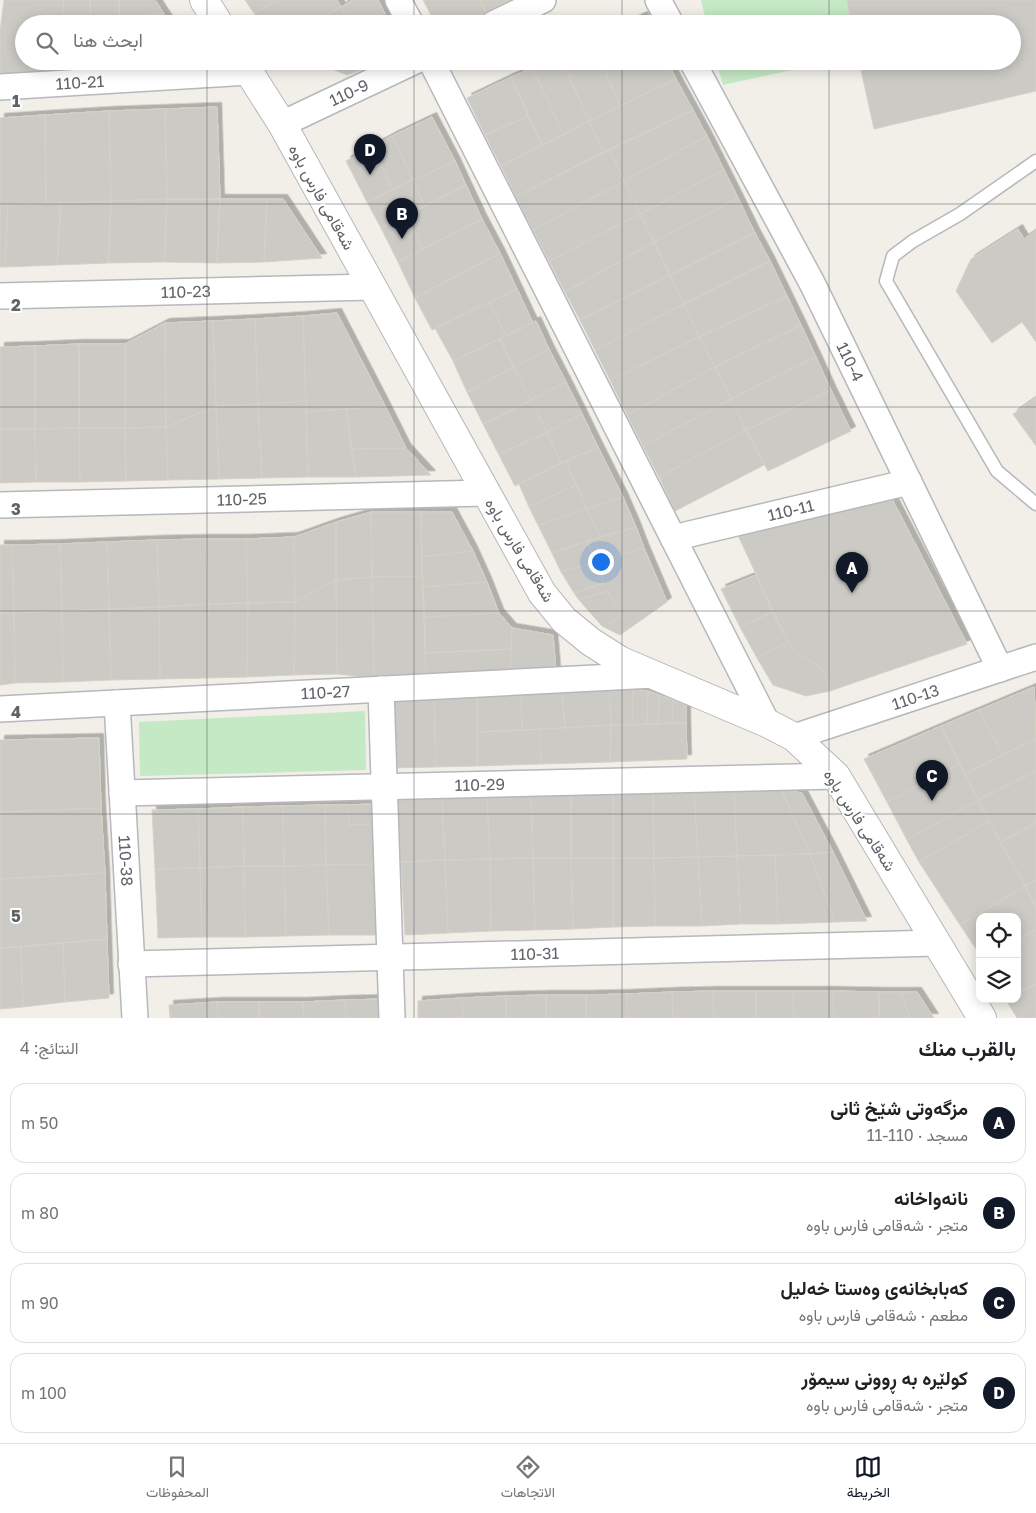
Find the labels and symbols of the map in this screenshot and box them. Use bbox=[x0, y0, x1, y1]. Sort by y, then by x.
street label: 110-21 bbox=[55, 71, 105, 94]
street label: 110-9 bbox=[326, 74, 372, 110]
text: 1 bbox=[12, 91, 20, 111]
pin: D bbox=[354, 134, 386, 175]
street label: شەقامی فارس باوە bbox=[284, 141, 359, 254]
pin: B bbox=[386, 198, 418, 239]
street label: 110-23 bbox=[161, 281, 211, 302]
text: 2 bbox=[11, 295, 21, 315]
street label: 110-4 bbox=[832, 339, 868, 385]
street label: 110-25 bbox=[217, 488, 267, 510]
street label: شەقامی فارس باوە bbox=[480, 494, 559, 606]
street label: 110-11 bbox=[766, 495, 816, 525]
text: 3 bbox=[11, 499, 21, 519]
your location bbox=[588, 549, 614, 575]
pin: A bbox=[836, 552, 868, 593]
street label: 110-13 bbox=[889, 680, 942, 714]
street label: 110-27 bbox=[300, 681, 351, 703]
text: 4 bbox=[11, 702, 21, 722]
pin: C bbox=[916, 760, 948, 801]
street label: شەقامی فارس باوە bbox=[819, 765, 900, 875]
street label: 110-29 bbox=[454, 774, 505, 795]
street label: 110-38 bbox=[115, 835, 137, 887]
text: 5 bbox=[11, 906, 21, 926]
street label: 110-31 bbox=[510, 943, 560, 964]

